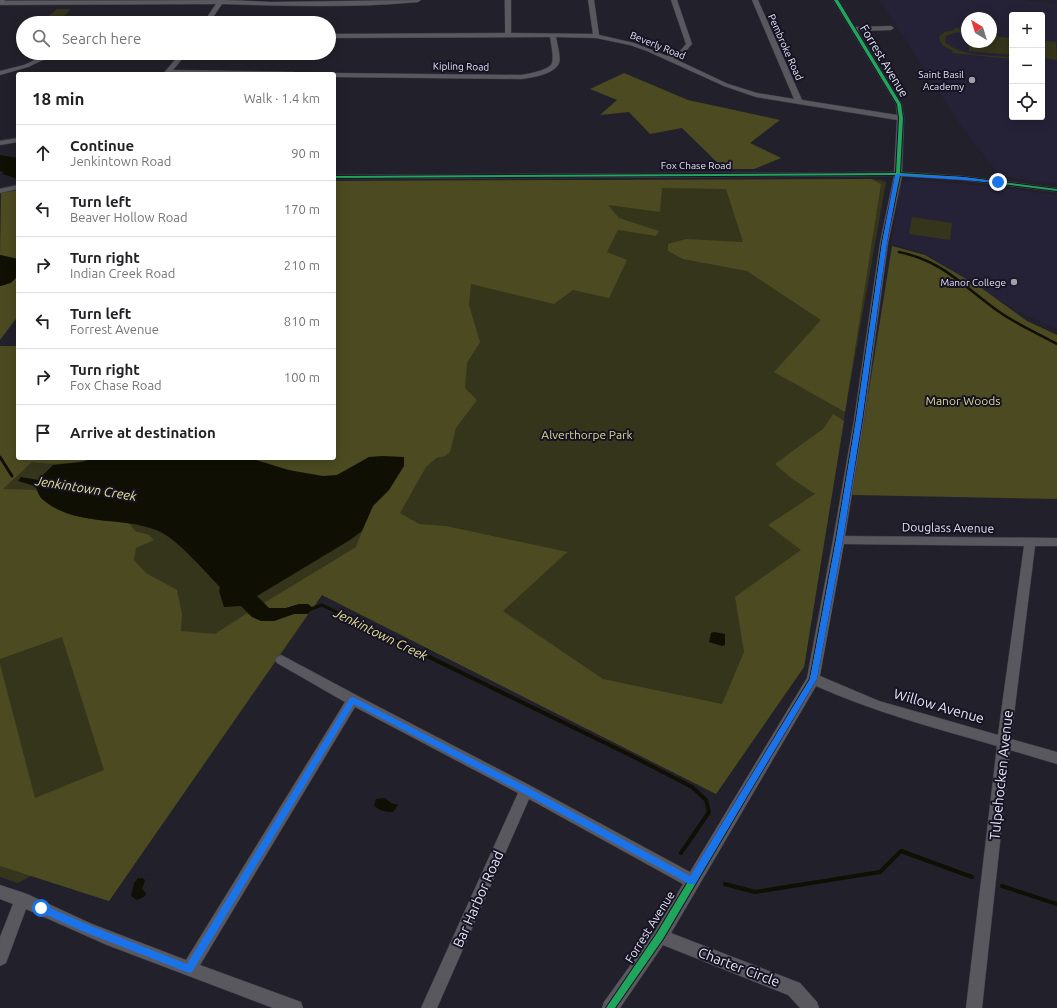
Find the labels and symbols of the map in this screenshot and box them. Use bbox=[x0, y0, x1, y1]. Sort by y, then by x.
street label: Pembroke Road bbox=[766, 12, 805, 82]
north arrow bbox=[961, 12, 997, 48]
street label: Forrest Avenue bbox=[858, 22, 911, 99]
street label: Beverly Road bbox=[628, 29, 687, 62]
street label: Kipling Road bbox=[433, 61, 489, 72]
place label: Saint Basil Academy bbox=[918, 69, 964, 92]
marker: Saint Basil Academy bbox=[967, 75, 977, 85]
street label: Fox Chase Road bbox=[661, 160, 731, 171]
route end bbox=[989, 173, 1007, 191]
place label: Manor College bbox=[941, 277, 1006, 288]
marker: Manor College bbox=[1009, 277, 1019, 287]
park label: Manor Woods bbox=[926, 394, 1000, 407]
park label: Alverthorpe Park bbox=[541, 428, 633, 441]
water label: Jenkintown Creek bbox=[33, 473, 138, 503]
street label: Douglass Avenue bbox=[902, 520, 994, 535]
water label: Jenkintown Creek bbox=[331, 605, 430, 663]
street label: Willow Avenue bbox=[892, 685, 986, 727]
street label: Tulpehocken Avenue bbox=[986, 709, 1016, 841]
street label: Bar Harbor Road bbox=[450, 848, 506, 950]
street label: Forrest Avenue bbox=[622, 888, 677, 965]
route start bbox=[32, 899, 50, 917]
street label: Charter Circle bbox=[696, 944, 782, 990]

